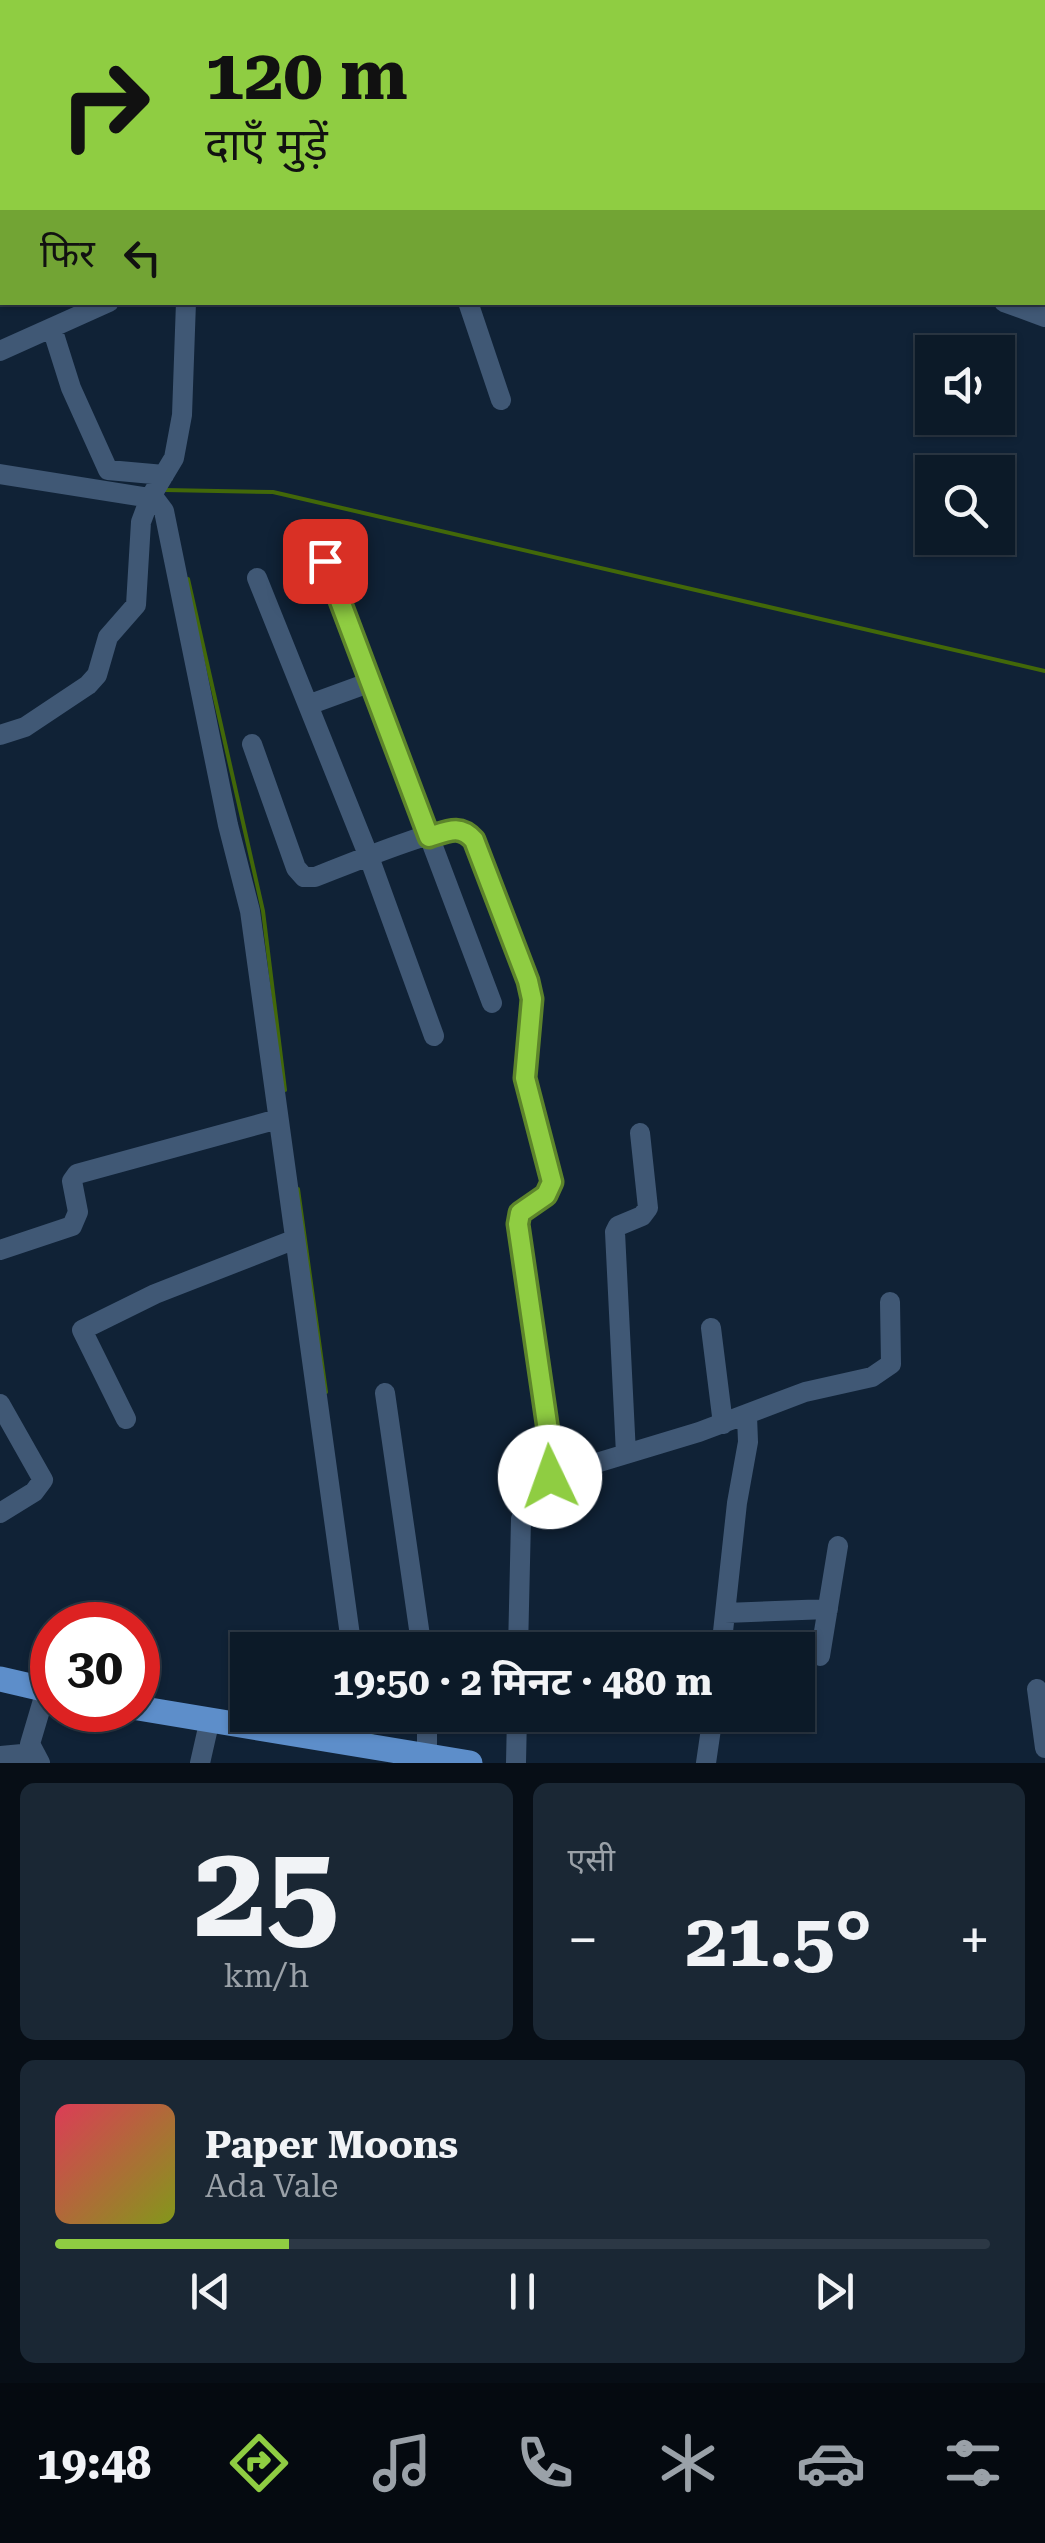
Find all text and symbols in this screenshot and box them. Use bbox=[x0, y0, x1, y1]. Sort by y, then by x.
text: 120 m bbox=[205, 34, 408, 116]
icon: right bbox=[40, 40, 170, 170]
text: दाएँ मुड़ें bbox=[205, 118, 328, 171]
icon: left bbox=[115, 230, 170, 285]
text: फिर bbox=[40, 232, 95, 276]
map controls bbox=[915, 335, 1015, 555]
button: sound bbox=[915, 335, 1015, 435]
button: search bbox=[915, 455, 1015, 555]
pin bbox=[283, 519, 368, 604]
icon: arrive bbox=[298, 534, 353, 589]
position arrow bbox=[498, 1425, 602, 1529]
speed limit sign: 30 bbox=[30, 1602, 160, 1732]
text: 19:50 · 2 मिनट · 480 m bbox=[333, 1660, 712, 1704]
text: 25 bbox=[193, 1815, 339, 1968]
text: एसी bbox=[568, 1841, 615, 1879]
text: 21.5° bbox=[685, 1896, 872, 1984]
text: − bbox=[568, 1908, 598, 1972]
text: + bbox=[959, 1908, 990, 1972]
text: km/h bbox=[223, 1957, 309, 1995]
text: Paper Moons bbox=[205, 2123, 458, 2167]
text: Ada Vale bbox=[205, 2167, 338, 2205]
icon: previous bbox=[183, 2264, 238, 2319]
icon: pause bbox=[495, 2264, 550, 2319]
icon: next bbox=[807, 2264, 862, 2319]
icon: directions bbox=[224, 2428, 294, 2498]
icon: music bbox=[367, 2428, 437, 2498]
icon: phone bbox=[510, 2428, 580, 2498]
icon: climate bbox=[653, 2428, 723, 2498]
icon: car bbox=[796, 2428, 866, 2498]
icon: filters bbox=[938, 2428, 1008, 2498]
text: 19:48 bbox=[36, 2437, 151, 2490]

